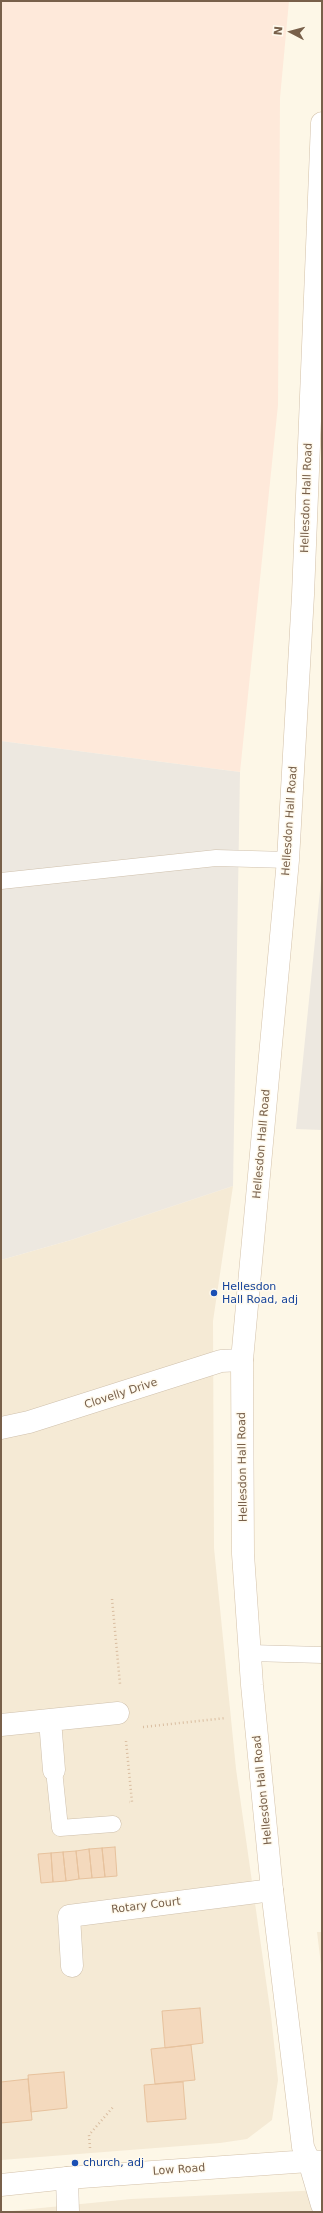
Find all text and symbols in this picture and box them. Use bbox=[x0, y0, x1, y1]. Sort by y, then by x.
north arrow bbox=[271, 12, 311, 52]
text: N bbox=[272, 25, 286, 36]
street label: Hellesdon Hall Road bbox=[298, 443, 316, 553]
street label: Hellesdon Hall Road bbox=[280, 766, 300, 876]
street label: Hellesdon Hall Road bbox=[251, 1089, 273, 1199]
place label: Hellesdon Hall Road, adj bbox=[222, 1280, 298, 1306]
marker: Hellesdon Hall Road, adj bbox=[209, 1288, 219, 1298]
street label: Clovelly Drive bbox=[83, 1376, 159, 1412]
street label: Hellesdon Hall Road bbox=[235, 1412, 251, 1522]
street label: Hellesdon Hall Road bbox=[251, 1735, 275, 1845]
street label: Rotary Court bbox=[111, 1895, 181, 1917]
place label: church, adj bbox=[83, 2156, 144, 2170]
marker: church, adj bbox=[70, 2158, 80, 2168]
street label: Low Road bbox=[152, 2162, 206, 2178]

